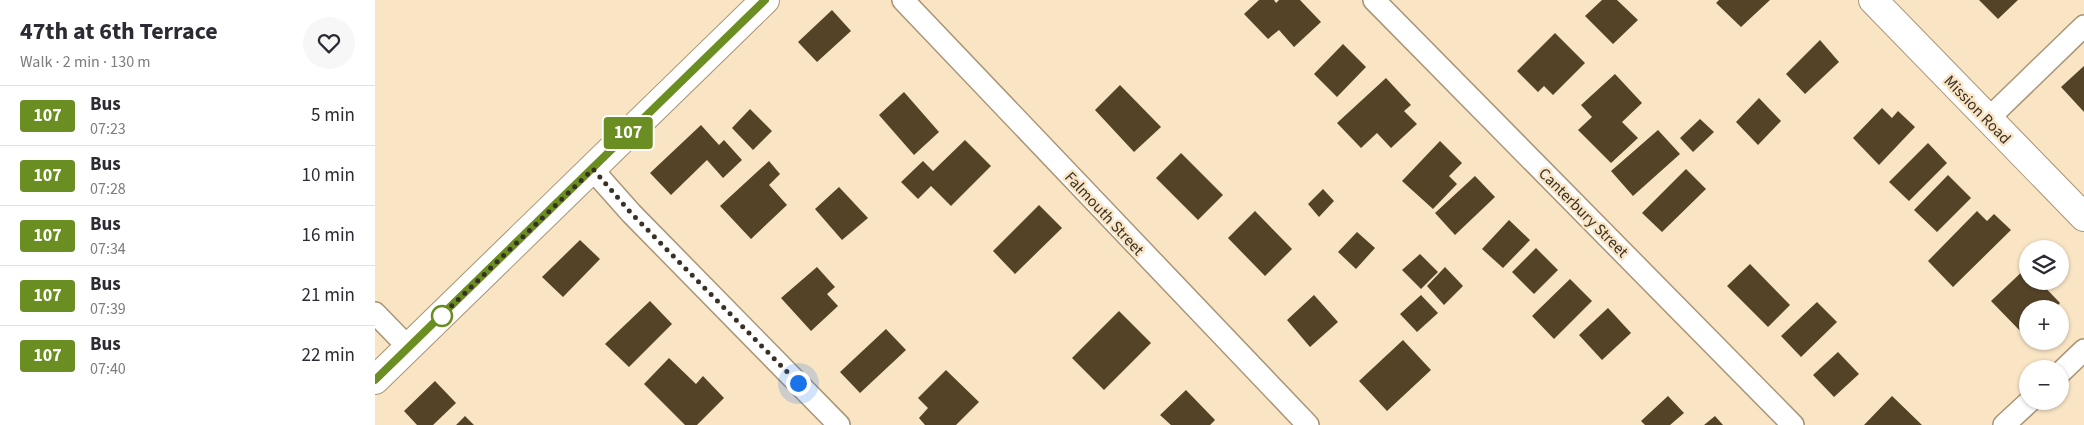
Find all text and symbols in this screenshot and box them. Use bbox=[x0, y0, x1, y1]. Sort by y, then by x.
text: 47th at 6th Terrace bbox=[20, 14, 218, 49]
button: heart bbox=[303, 17, 355, 69]
text: Walk · 2 min · 130 m bbox=[20, 51, 151, 73]
street label: Mission Road bbox=[1939, 70, 2016, 149]
text: Bus bbox=[90, 91, 121, 118]
text: 5 min bbox=[311, 102, 355, 129]
text: 107 bbox=[33, 103, 62, 128]
line badge: 107 bbox=[599, 117, 657, 149]
text: 07:23 bbox=[90, 118, 126, 140]
text: 107 bbox=[614, 120, 642, 145]
text: Bus bbox=[90, 151, 121, 178]
text: 10 min bbox=[301, 162, 355, 189]
text: 107 bbox=[33, 163, 62, 188]
street label: Canterbury Street bbox=[1533, 163, 1634, 263]
street label: Falmouth Street bbox=[1060, 167, 1149, 261]
text: 07:28 bbox=[90, 178, 126, 200]
text: Bus bbox=[90, 211, 121, 238]
text: 16 min bbox=[301, 222, 355, 249]
text: 107 bbox=[33, 223, 62, 248]
text: 07:34 bbox=[90, 238, 126, 260]
map controls bbox=[2019, 240, 2069, 410]
button: layers bbox=[2019, 240, 2069, 290]
text: Bus bbox=[90, 271, 121, 298]
text: 21 min bbox=[301, 282, 355, 309]
text: 107 bbox=[33, 283, 62, 308]
text: 07:39 bbox=[90, 298, 126, 320]
button: + bbox=[2019, 300, 2069, 350]
unlabelled marker bbox=[431, 305, 453, 327]
text: Bus bbox=[90, 331, 121, 358]
text: 22 min bbox=[301, 342, 355, 369]
text: 107 bbox=[33, 343, 62, 368]
text: 07:40 bbox=[90, 358, 126, 380]
button: − bbox=[2019, 360, 2069, 410]
your location bbox=[786, 371, 811, 396]

